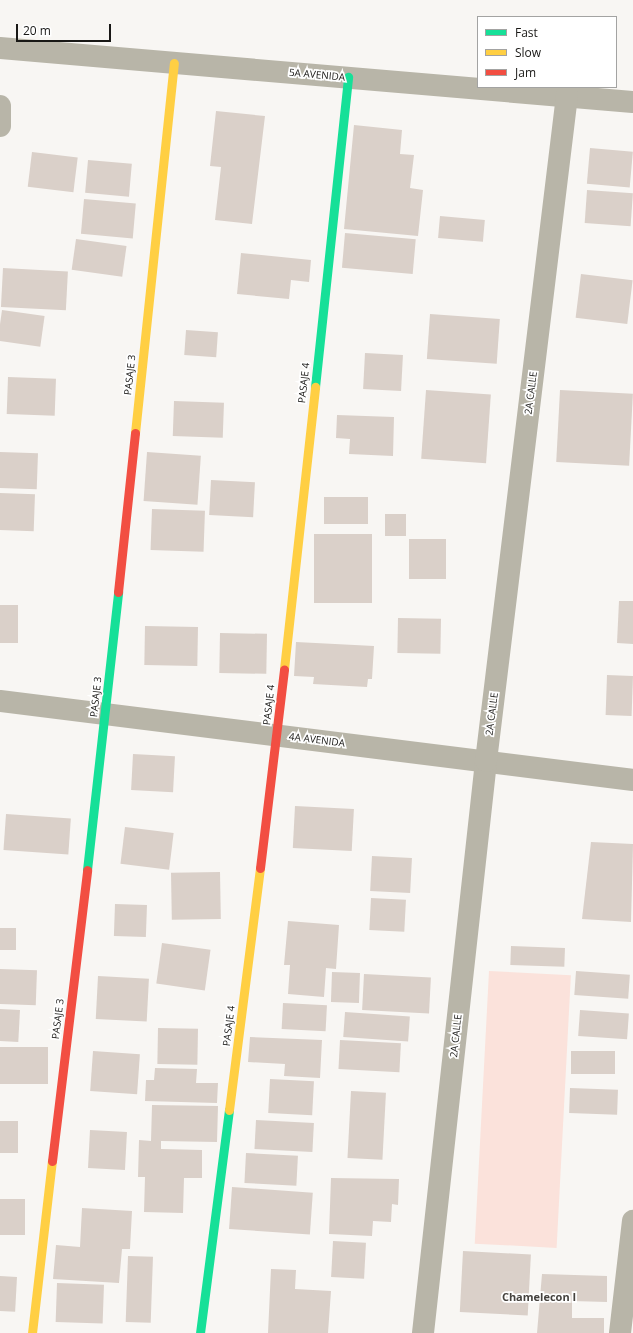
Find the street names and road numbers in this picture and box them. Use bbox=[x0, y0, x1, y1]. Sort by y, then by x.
street label: 5A AVENIDA bbox=[288, 67, 346, 83]
street label: PASAJE 3 bbox=[122, 354, 138, 396]
street label: PASAJE 4 bbox=[296, 362, 312, 404]
street label: 2A CALLE bbox=[522, 371, 540, 415]
street label: PASAJE 3 bbox=[88, 676, 104, 718]
street label: PASAJE 4 bbox=[261, 684, 277, 726]
street label: 2A CALLE bbox=[483, 692, 501, 736]
street label: 4A AVENIDA bbox=[288, 731, 346, 749]
street label: PASAJE 3 bbox=[50, 998, 66, 1040]
street label: PASAJE 4 bbox=[221, 1005, 237, 1047]
street label: 2A CALLE bbox=[448, 1014, 464, 1058]

